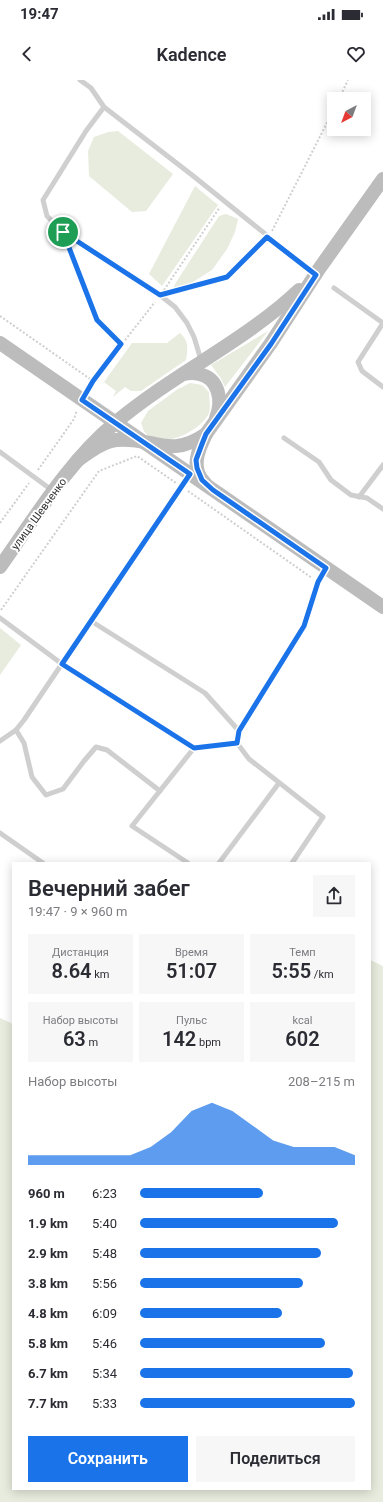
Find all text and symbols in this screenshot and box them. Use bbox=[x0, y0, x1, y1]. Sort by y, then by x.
text: 19:47 bbox=[20, 5, 59, 23]
icon: back bbox=[16, 43, 38, 65]
icon: heart bbox=[345, 43, 367, 65]
text: Kadence bbox=[156, 44, 227, 65]
north arrow bbox=[327, 92, 371, 136]
map controls bbox=[327, 92, 371, 136]
pin bbox=[46, 215, 80, 249]
icon: arrive bbox=[52, 221, 74, 243]
street label: улица Шевченко bbox=[9, 476, 69, 552]
button: share bbox=[313, 875, 355, 917]
text: Вечерний забег bbox=[28, 876, 190, 901]
text: 19:47 · 9 × 960 m bbox=[28, 904, 127, 919]
text: Дистанция bbox=[52, 946, 109, 959]
text: Время bbox=[175, 946, 208, 959]
text: Темп bbox=[289, 946, 316, 959]
text: 8.64 bbox=[52, 959, 92, 983]
text: 51:07 bbox=[166, 959, 217, 983]
text: 5:55 bbox=[271, 959, 311, 983]
text: km bbox=[92, 968, 109, 981]
text: /km bbox=[311, 968, 334, 981]
text: Набор высоты bbox=[43, 1014, 118, 1027]
text: Пульс bbox=[176, 1014, 207, 1027]
text: kcal bbox=[293, 1014, 312, 1027]
text: 63 bbox=[63, 1027, 86, 1051]
text: 142 bbox=[162, 1027, 196, 1051]
text: 602 bbox=[285, 1027, 320, 1051]
text: m bbox=[86, 1036, 98, 1049]
text: bpm bbox=[196, 1036, 221, 1049]
text: Набор высоты bbox=[28, 1074, 117, 1089]
text: 208–215 m bbox=[288, 1074, 355, 1089]
text: 960 m bbox=[28, 1186, 65, 1201]
text: 6:23 bbox=[92, 1186, 117, 1201]
text: 1.9 km bbox=[28, 1216, 68, 1231]
text: 5:40 bbox=[92, 1216, 117, 1231]
text: 2.9 km bbox=[28, 1246, 68, 1261]
text: 5:48 bbox=[92, 1246, 117, 1261]
text: 3.8 km bbox=[28, 1276, 68, 1291]
text: 5:56 bbox=[92, 1276, 117, 1291]
text: 4.8 km bbox=[28, 1306, 68, 1321]
text: 6:09 bbox=[92, 1306, 117, 1321]
text: 5.8 km bbox=[28, 1336, 68, 1351]
text: 5:46 bbox=[92, 1336, 117, 1351]
text: 6.7 km bbox=[28, 1366, 68, 1381]
text: 5:34 bbox=[92, 1366, 117, 1381]
text: 7.7 km bbox=[28, 1396, 68, 1411]
text: 5:33 bbox=[92, 1396, 117, 1411]
button: Сохранить bbox=[28, 1436, 188, 1482]
button: Поделиться bbox=[196, 1436, 355, 1482]

